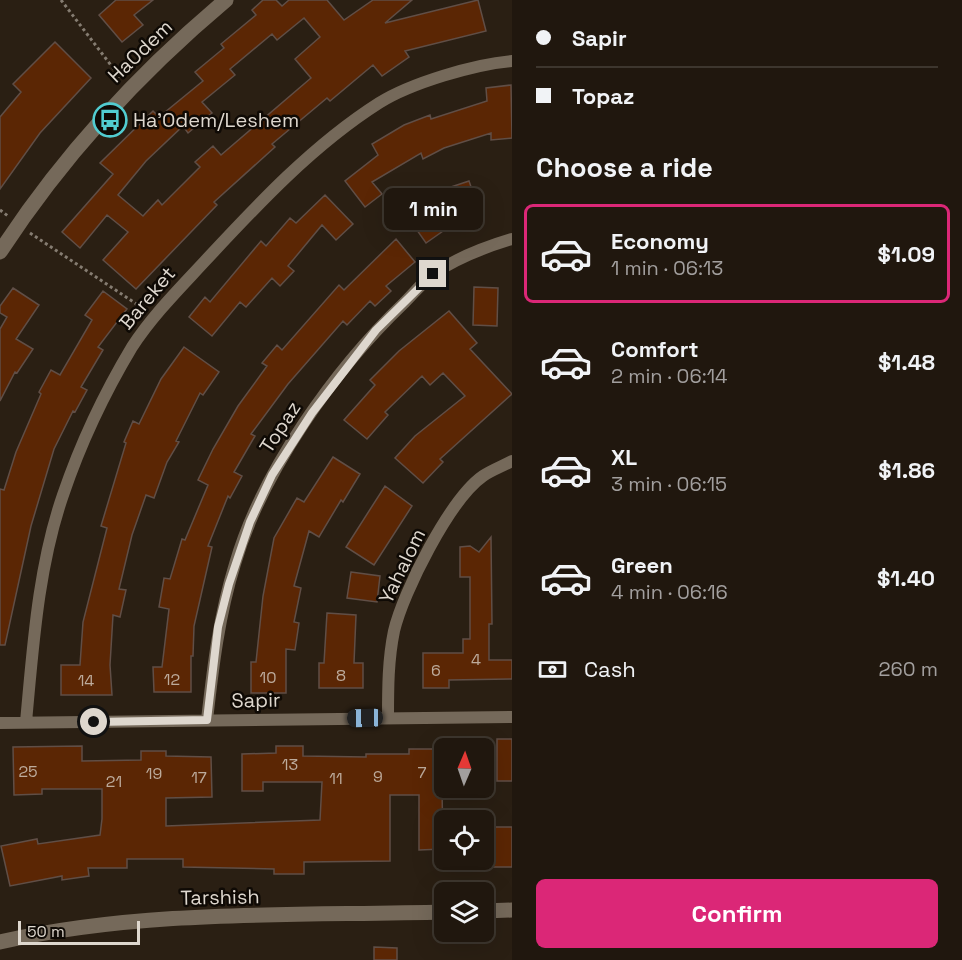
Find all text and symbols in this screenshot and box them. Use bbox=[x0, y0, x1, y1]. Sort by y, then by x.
street label: HaOdem bbox=[102, 14, 178, 88]
text: Sapir bbox=[572, 24, 627, 52]
text: Topaz bbox=[572, 82, 634, 110]
bus stop icon: Ha'Odem/Leshem bbox=[92, 102, 128, 138]
place label: Ha'Odem/Leshem bbox=[133, 107, 299, 133]
text: Choose a ride bbox=[536, 150, 713, 185]
callout: 1 min bbox=[384, 187, 482, 229]
text: 1 min bbox=[409, 196, 458, 222]
icon: car bbox=[539, 227, 593, 281]
text: Economy bbox=[611, 227, 709, 255]
text: $1.09 bbox=[878, 240, 935, 268]
text: 1 min · 06:13 bbox=[611, 255, 723, 281]
route end bbox=[419, 260, 446, 287]
street label: Bareket bbox=[113, 261, 181, 335]
icon: car bbox=[539, 335, 593, 389]
text: Comfort bbox=[611, 335, 699, 363]
text: $1.48 bbox=[878, 348, 935, 376]
text: 2 min · 06:14 bbox=[611, 363, 728, 389]
street label: Topaz bbox=[254, 396, 306, 458]
icon: car bbox=[539, 443, 593, 497]
text: XL bbox=[611, 443, 637, 471]
text: $1.86 bbox=[878, 456, 935, 484]
text: 3 min · 06:15 bbox=[611, 471, 727, 497]
street label: Yahalom bbox=[373, 524, 431, 608]
icon: car bbox=[539, 551, 593, 605]
text: Green bbox=[611, 551, 673, 579]
text: $1.40 bbox=[877, 564, 935, 592]
text: 4 min · 06:16 bbox=[611, 579, 728, 605]
house number: 4 bbox=[471, 649, 481, 670]
icon: cash bbox=[536, 653, 569, 686]
text: Cash bbox=[584, 655, 636, 683]
text: 260 m bbox=[879, 656, 938, 682]
house number: 6 bbox=[431, 660, 441, 681]
house number: 8 bbox=[336, 665, 346, 686]
house number: 10 bbox=[260, 667, 276, 688]
house number: 12 bbox=[164, 669, 180, 690]
house number: 14 bbox=[78, 670, 94, 691]
street label: Sapir bbox=[231, 687, 281, 713]
route start bbox=[80, 708, 107, 735]
car bbox=[347, 709, 383, 727]
north arrow bbox=[434, 738, 494, 798]
map controls bbox=[434, 738, 494, 942]
house number: 13 bbox=[282, 754, 298, 775]
house number: 25 bbox=[18, 761, 38, 782]
house number: 7 bbox=[417, 762, 427, 783]
house number: 19 bbox=[146, 763, 162, 784]
house number: 9 bbox=[373, 766, 383, 787]
house number: 17 bbox=[191, 767, 207, 788]
house number: 11 bbox=[329, 768, 343, 789]
house number: 21 bbox=[106, 771, 122, 792]
button: locate bbox=[434, 810, 494, 870]
button: Confirm bbox=[536, 879, 938, 948]
button: layers bbox=[434, 882, 494, 942]
street label: Tarshish bbox=[180, 883, 260, 911]
scale bar bbox=[18, 918, 140, 946]
text: 50 m bbox=[27, 921, 65, 942]

